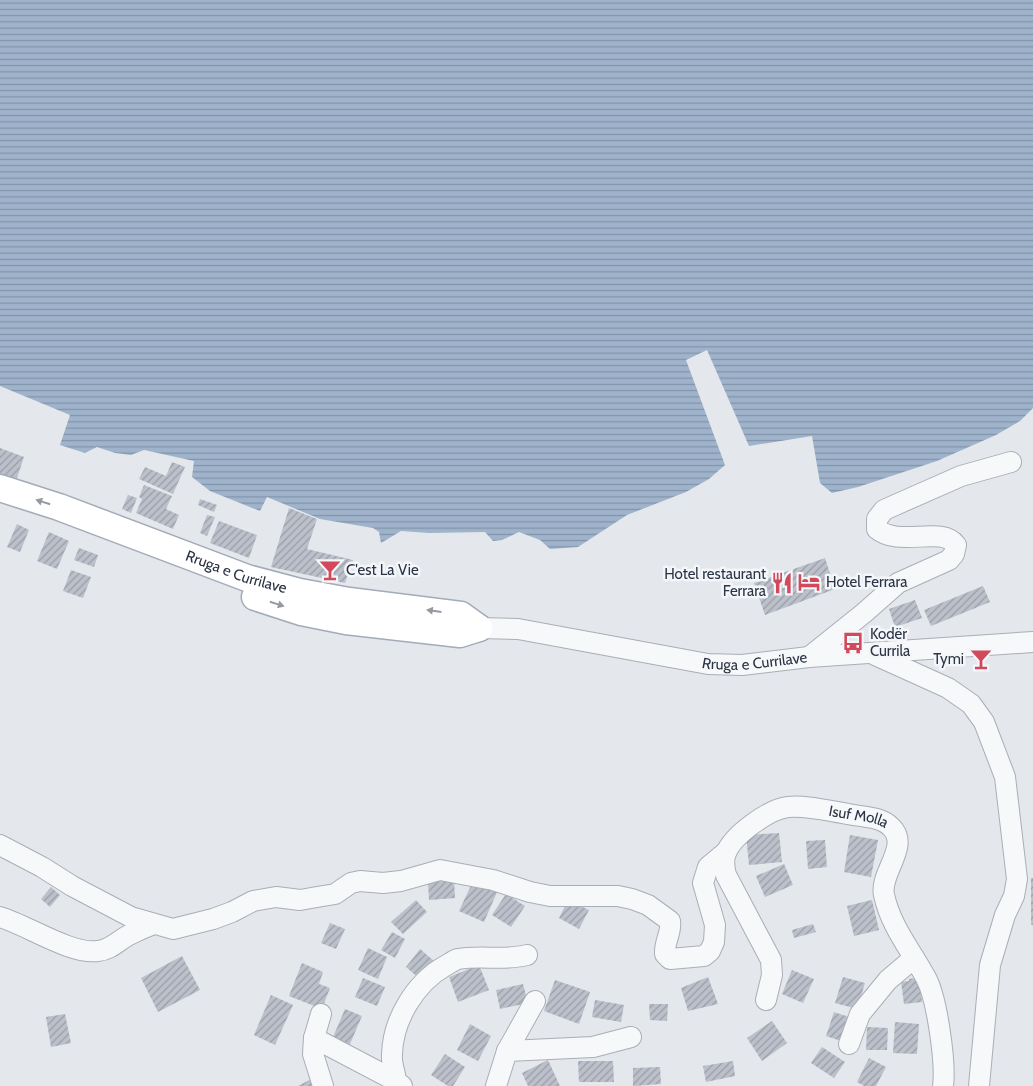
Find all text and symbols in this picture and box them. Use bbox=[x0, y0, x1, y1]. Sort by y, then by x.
one-way arrow bbox=[36, 498, 51, 506]
street label: Rruga e Currilave bbox=[183, 547, 289, 597]
bar icon: C'est La Vie bbox=[317, 557, 343, 583]
place label: C'est La Vie bbox=[346, 561, 419, 579]
place label: Hotel restaurant Ferrara bbox=[664, 565, 767, 600]
hotel icon: Hotel Ferrara bbox=[796, 569, 822, 595]
restaurant icon: Hotel restaurant Ferrara bbox=[769, 570, 795, 596]
place label: Hotel Ferrara bbox=[826, 573, 908, 591]
one-way arrow bbox=[270, 600, 285, 608]
one-way arrow bbox=[426, 607, 442, 615]
place label: Kodër Currila bbox=[870, 625, 911, 660]
bus stop icon: Kodër Currila bbox=[840, 630, 866, 656]
bar icon: Tymi bbox=[968, 646, 994, 672]
street label: Rruga e Currilave bbox=[700, 648, 809, 674]
place label: Tymi bbox=[933, 650, 964, 668]
street label: Isuf Molla bbox=[827, 802, 893, 832]

